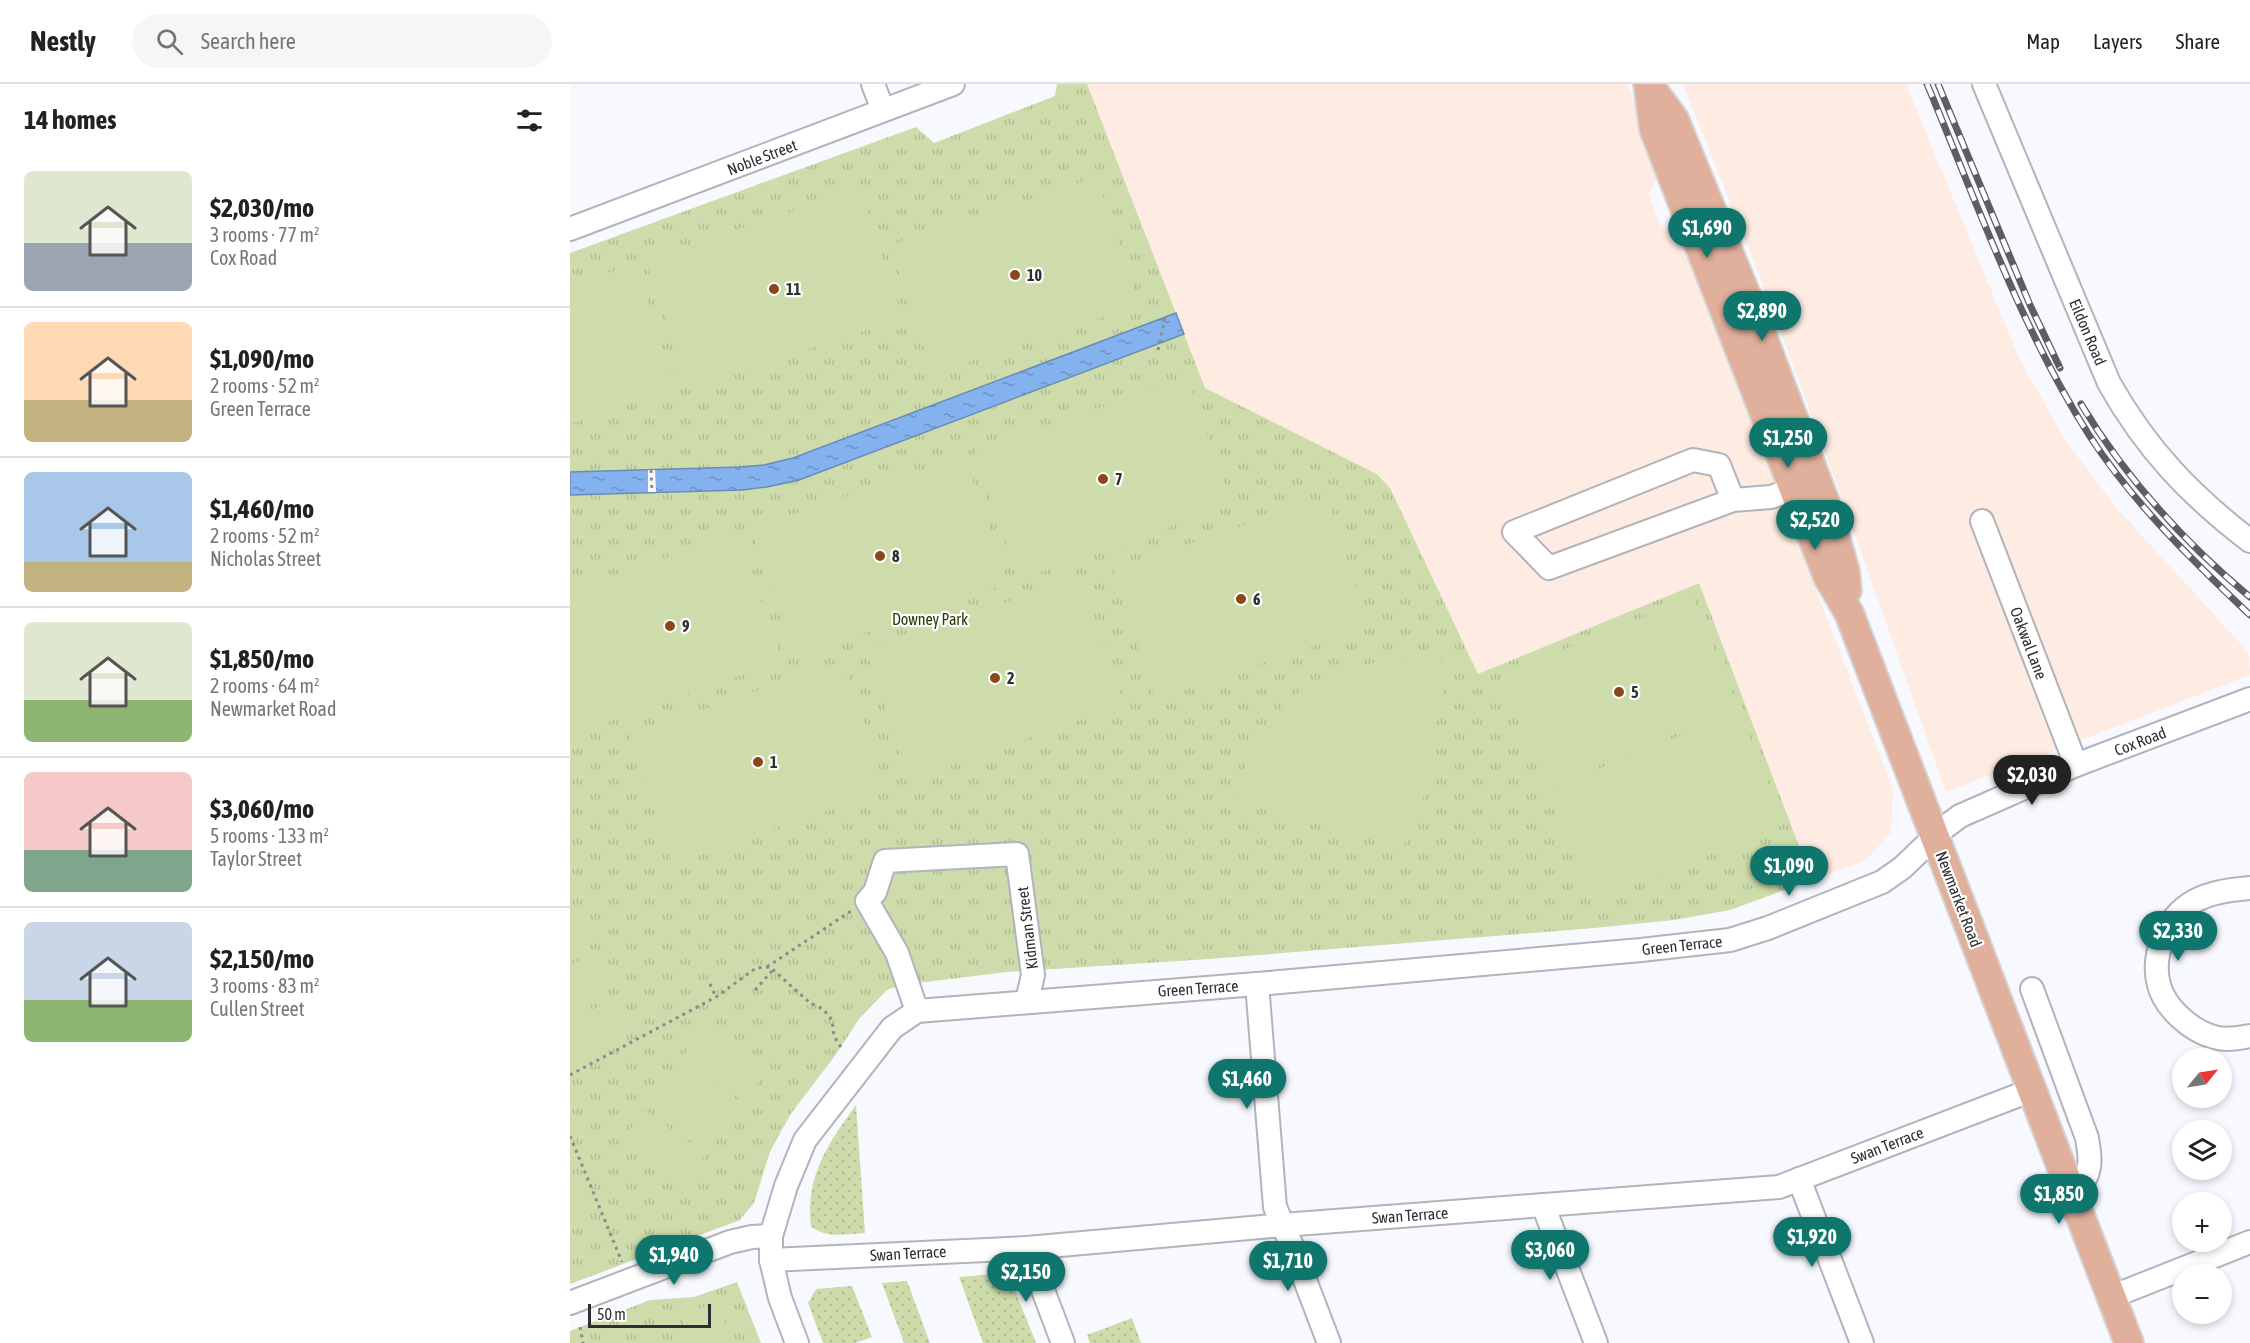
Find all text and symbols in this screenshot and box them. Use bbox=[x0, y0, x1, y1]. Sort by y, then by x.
search box bbox=[132, 14, 552, 68]
text: Nestly bbox=[30, 25, 96, 57]
icon: search bbox=[153, 25, 186, 58]
text: Search here bbox=[201, 28, 296, 54]
text: Map bbox=[2026, 29, 2060, 53]
text: Layers bbox=[2093, 29, 2143, 53]
text: Share bbox=[2176, 29, 2220, 53]
icon: filters bbox=[513, 104, 546, 137]
text: 14 homes bbox=[24, 105, 117, 135]
street label: Noble Street bbox=[725, 135, 800, 179]
text: $2,030/mo bbox=[210, 193, 314, 223]
icon: home bbox=[72, 195, 144, 267]
pin: $1,690 bbox=[1658, 208, 1756, 259]
text: $1,690 bbox=[1682, 216, 1732, 239]
text: 3 rooms · 77 m² bbox=[210, 223, 320, 246]
text: Cox Road bbox=[210, 246, 277, 269]
place label: 10 bbox=[1027, 266, 1043, 284]
marker: 10 bbox=[1008, 268, 1022, 282]
place label: 11 bbox=[786, 280, 802, 298]
marker: 11 bbox=[767, 282, 781, 296]
pin: $2,890 bbox=[1713, 291, 1811, 342]
street label: Eildon Road bbox=[2066, 296, 2110, 368]
text: $2,890 bbox=[1737, 299, 1787, 322]
text: $1,090/mo bbox=[210, 344, 314, 374]
icon: home bbox=[72, 346, 144, 418]
text: 2 rooms · 52 m² bbox=[210, 374, 320, 397]
text: Green Terrace bbox=[210, 397, 311, 420]
pin: $1,250 bbox=[1739, 418, 1837, 469]
text: $1,250 bbox=[1763, 426, 1813, 449]
place label: 7 bbox=[1115, 470, 1123, 488]
marker: 7 bbox=[1096, 472, 1110, 486]
text: $1,460/mo bbox=[210, 494, 314, 524]
icon: home bbox=[72, 496, 144, 568]
pin: $2,520 bbox=[1766, 500, 1864, 551]
text: $2,520 bbox=[1790, 508, 1840, 531]
text: 2 rooms · 52 m² bbox=[210, 524, 320, 547]
text: Nicholas Street bbox=[210, 547, 321, 570]
place label: 8 bbox=[892, 547, 900, 565]
marker: 8 bbox=[873, 549, 887, 563]
place label: 6 bbox=[1253, 590, 1261, 608]
marker: 6 bbox=[1234, 592, 1248, 606]
street label: Oakwal Lane bbox=[2007, 604, 2051, 682]
park label: Downey Park bbox=[892, 610, 968, 629]
place label: 9 bbox=[682, 617, 690, 635]
marker: 9 bbox=[663, 619, 677, 633]
text: $1,850/mo bbox=[210, 644, 314, 674]
icon: home bbox=[72, 646, 144, 718]
place label: 2 bbox=[1007, 669, 1015, 687]
marker: 2 bbox=[988, 671, 1002, 685]
text: 2 rooms · 64 m² bbox=[210, 674, 320, 697]
place label: 5 bbox=[1631, 683, 1639, 701]
marker: 5 bbox=[1612, 685, 1626, 699]
text: Newmarket Road bbox=[210, 697, 336, 720]
street label: Cox Road bbox=[2112, 723, 2168, 759]
place label: 1 bbox=[770, 753, 778, 771]
marker: 1 bbox=[751, 755, 765, 769]
pin: $2,030 bbox=[1983, 755, 2081, 806]
text: $2,030 bbox=[2007, 763, 2057, 786]
text: $3,060/mo bbox=[210, 794, 314, 824]
icon: home bbox=[72, 796, 144, 868]
text: 5 rooms · 133 m² bbox=[210, 824, 329, 847]
pin: $1,090 bbox=[1740, 846, 1838, 897]
text: Taylor Street bbox=[210, 847, 302, 870]
street label: Newmarket Road bbox=[1932, 849, 1986, 949]
text: $1,090 bbox=[1764, 854, 1814, 877]
street label: Kidman Street bbox=[1013, 885, 1041, 970]
pin: $2,330 bbox=[2129, 911, 2227, 962]
text: $2,330 bbox=[2153, 919, 2203, 942]
street label: Green Terrace bbox=[1641, 932, 1723, 958]
text: $2,150/mo bbox=[210, 944, 314, 974]
icon: home bbox=[72, 946, 144, 1018]
text: 3 rooms · 83 m² bbox=[210, 974, 320, 997]
street label: Green Terrace bbox=[1157, 976, 1239, 1000]
text: Cullen Street bbox=[210, 997, 304, 1020]
north arrow bbox=[2172, 1048, 2232, 1108]
map controls bbox=[2172, 1048, 2232, 1324]
pin: $1,460 bbox=[1198, 1059, 1296, 1110]
text: $1,460 bbox=[1222, 1067, 1272, 1090]
button: layers bbox=[2172, 1120, 2232, 1180]
street label: Swan Terrace bbox=[1848, 1123, 1926, 1167]
pin: $1,850 bbox=[2010, 1174, 2108, 1225]
text: $1,850 bbox=[2034, 1182, 2084, 1205]
button: + bbox=[2172, 1192, 2232, 1252]
street label: Swan Terrace bbox=[1371, 1203, 1449, 1227]
pin: $1,920 bbox=[1763, 1217, 1861, 1268]
text: $1,920 bbox=[1787, 1225, 1837, 1248]
pin: $3,060 bbox=[1501, 1230, 1599, 1281]
pin: $1,940 bbox=[625, 1235, 723, 1286]
text: $3,060 bbox=[1525, 1238, 1575, 1261]
pin: $1,710 bbox=[1239, 1241, 1337, 1292]
street label: Swan Terrace bbox=[869, 1242, 947, 1264]
text: $1,940 bbox=[649, 1243, 699, 1266]
text: $1,710 bbox=[1263, 1249, 1313, 1272]
pin: $2,150 bbox=[977, 1252, 1075, 1303]
text: $2,150 bbox=[1001, 1260, 1051, 1283]
button: − bbox=[2172, 1264, 2232, 1324]
scale bar bbox=[588, 1301, 711, 1328]
text: 50 m bbox=[597, 1305, 626, 1323]

